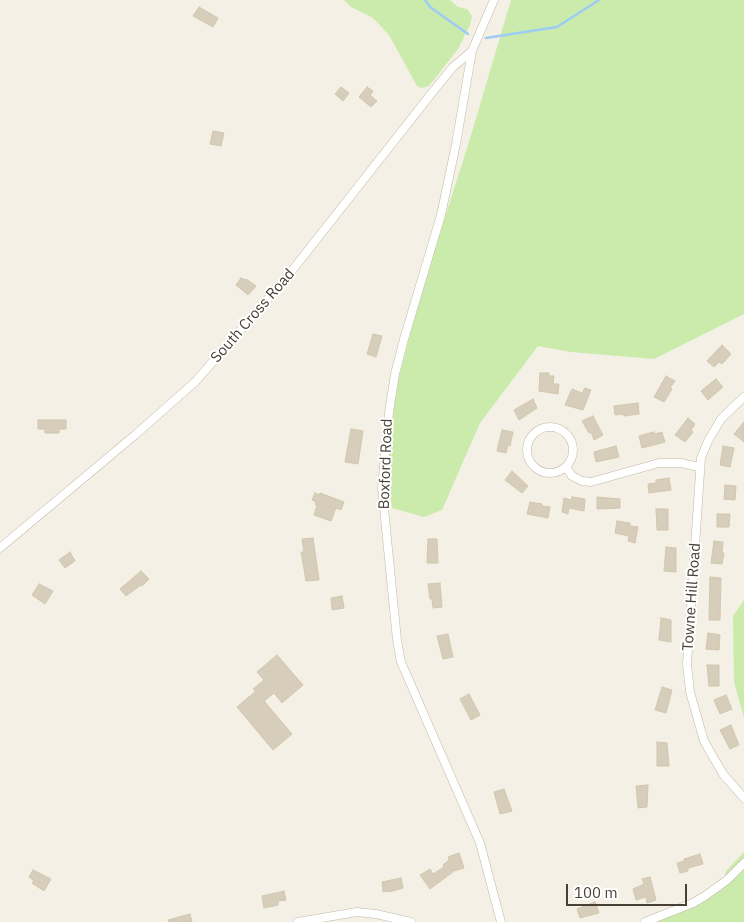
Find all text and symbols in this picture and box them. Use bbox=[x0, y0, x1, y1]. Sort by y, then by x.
street label: South Cross Road bbox=[207, 265, 299, 367]
street label: Boxford Road bbox=[375, 418, 397, 510]
street label: Towne Hill Road bbox=[679, 542, 705, 652]
scale bar bbox=[569, 874, 690, 906]
text: 100 m bbox=[574, 883, 618, 902]

